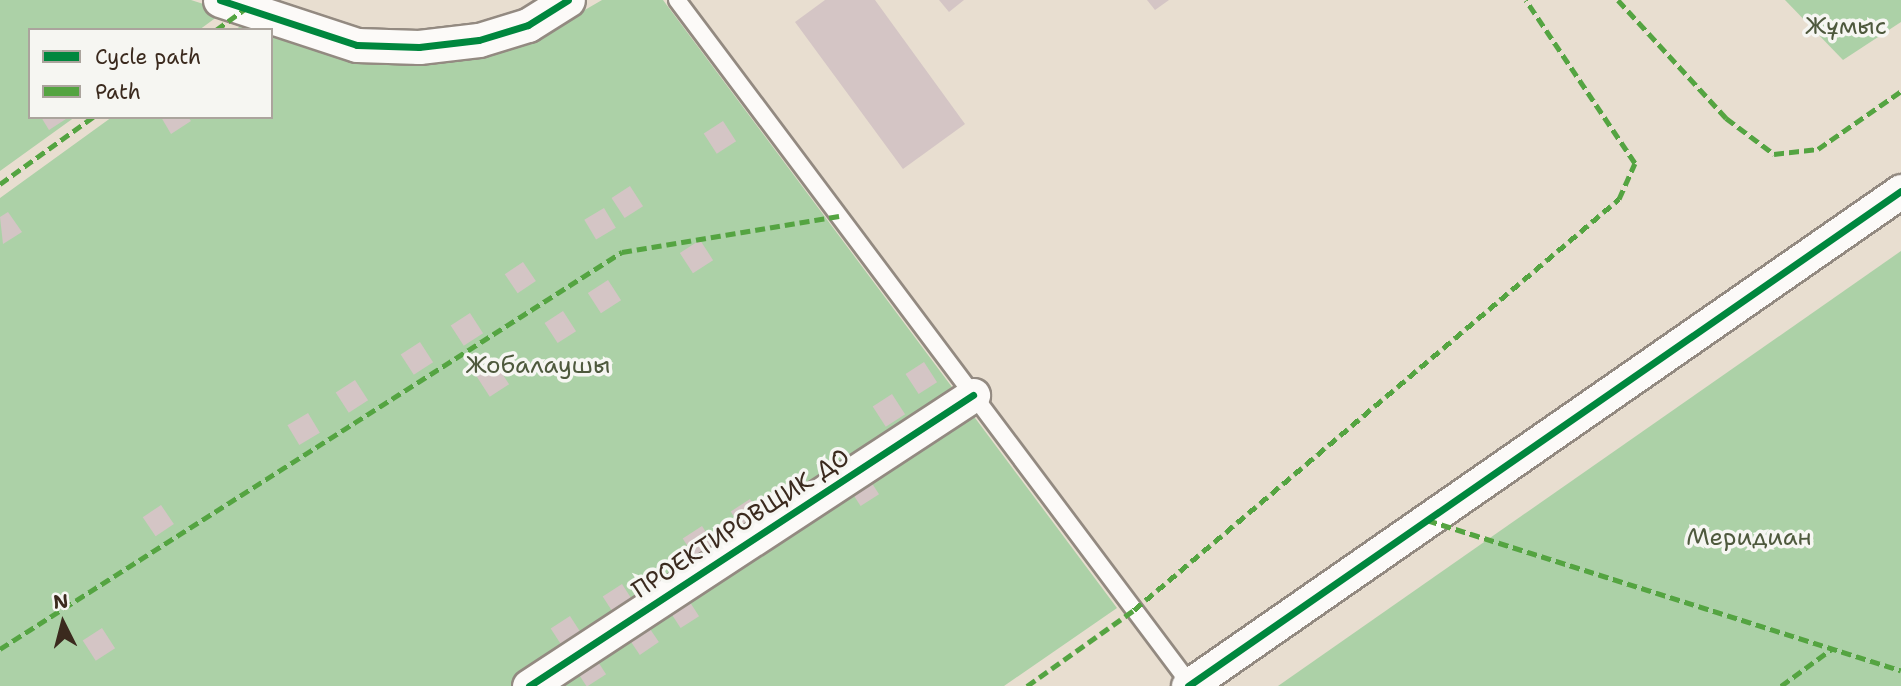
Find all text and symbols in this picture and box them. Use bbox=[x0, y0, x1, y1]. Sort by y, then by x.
park label: Жұмыс bbox=[1805, 13, 1887, 41]
legend bbox=[28, 28, 273, 119]
text: Cycle path bbox=[95, 43, 201, 71]
text: Path bbox=[95, 78, 141, 106]
park label: Жобалаушы bbox=[466, 352, 610, 380]
street label: ПРОЕКТИРОВЩИК ДО bbox=[627, 443, 855, 605]
park label: Меридиан bbox=[1686, 524, 1812, 552]
north arrow bbox=[28, 588, 98, 658]
text: N bbox=[52, 588, 70, 615]

